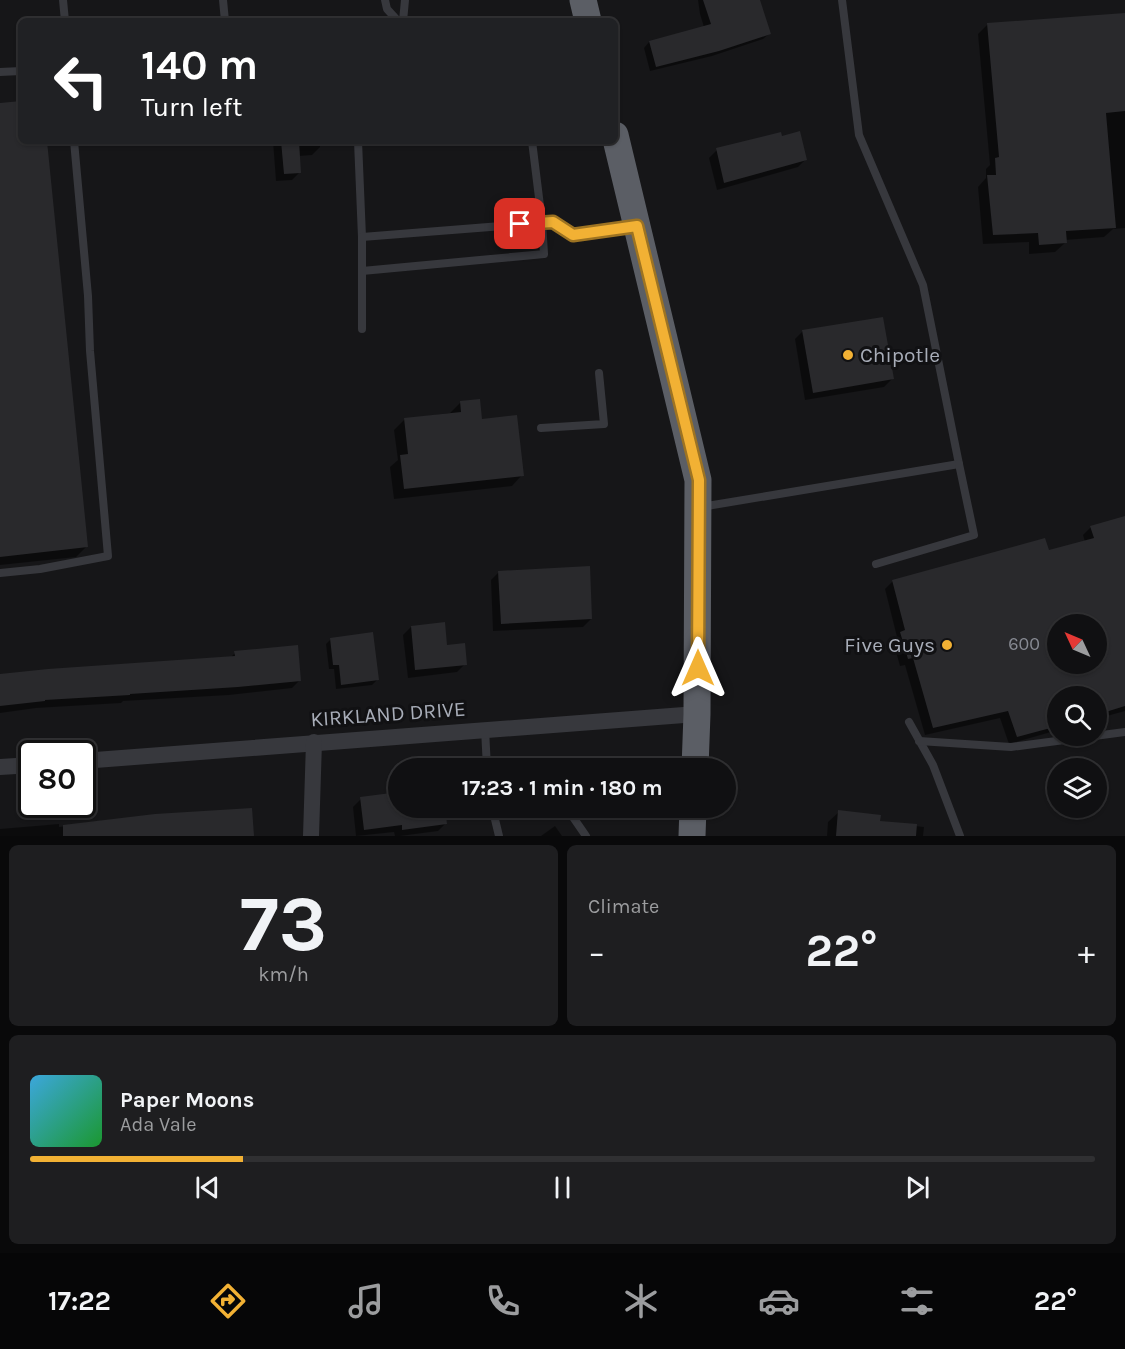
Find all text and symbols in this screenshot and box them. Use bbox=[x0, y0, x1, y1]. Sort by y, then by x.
text: 140 m bbox=[141, 40, 258, 90]
icon: left bbox=[42, 42, 120, 120]
text: Turn left bbox=[141, 91, 242, 123]
pin bbox=[494, 198, 545, 249]
icon: arrive bbox=[503, 207, 536, 240]
place label: Chipotle bbox=[860, 343, 940, 367]
marker: Chipotle bbox=[841, 348, 855, 362]
north arrow bbox=[1047, 614, 1107, 674]
map controls bbox=[1047, 614, 1107, 818]
place label: Five Guys bbox=[844, 633, 935, 657]
house number: 600 bbox=[1008, 633, 1040, 655]
position arrow bbox=[666, 636, 730, 700]
marker: Five Guys bbox=[940, 638, 954, 652]
button: search bbox=[1047, 686, 1107, 746]
street label: KIRKLAND DRIVE bbox=[310, 697, 466, 731]
speed limit sign: 80 bbox=[18, 740, 96, 818]
button: layers bbox=[1047, 758, 1107, 818]
text: 17:23 · 1 min · 180 m bbox=[461, 775, 663, 801]
text: 73 bbox=[240, 878, 327, 970]
text: Climate bbox=[588, 895, 659, 918]
text: 22° bbox=[806, 925, 877, 977]
text: − bbox=[588, 933, 605, 971]
text: + bbox=[1078, 933, 1095, 971]
text: km/h bbox=[258, 963, 309, 986]
text: Paper Moons bbox=[120, 1087, 254, 1113]
text: Ada Vale bbox=[120, 1113, 197, 1136]
icon: previous bbox=[191, 1171, 224, 1204]
icon: pause bbox=[546, 1171, 579, 1204]
icon: next bbox=[901, 1171, 934, 1204]
icon: directions bbox=[207, 1280, 249, 1322]
icon: music bbox=[345, 1280, 387, 1322]
icon: phone bbox=[482, 1280, 524, 1322]
icon: climate bbox=[620, 1280, 662, 1322]
icon: car bbox=[758, 1280, 800, 1322]
icon: filters bbox=[896, 1280, 938, 1322]
text: 17:22 bbox=[48, 1285, 111, 1317]
text: 22° bbox=[1034, 1285, 1077, 1317]

